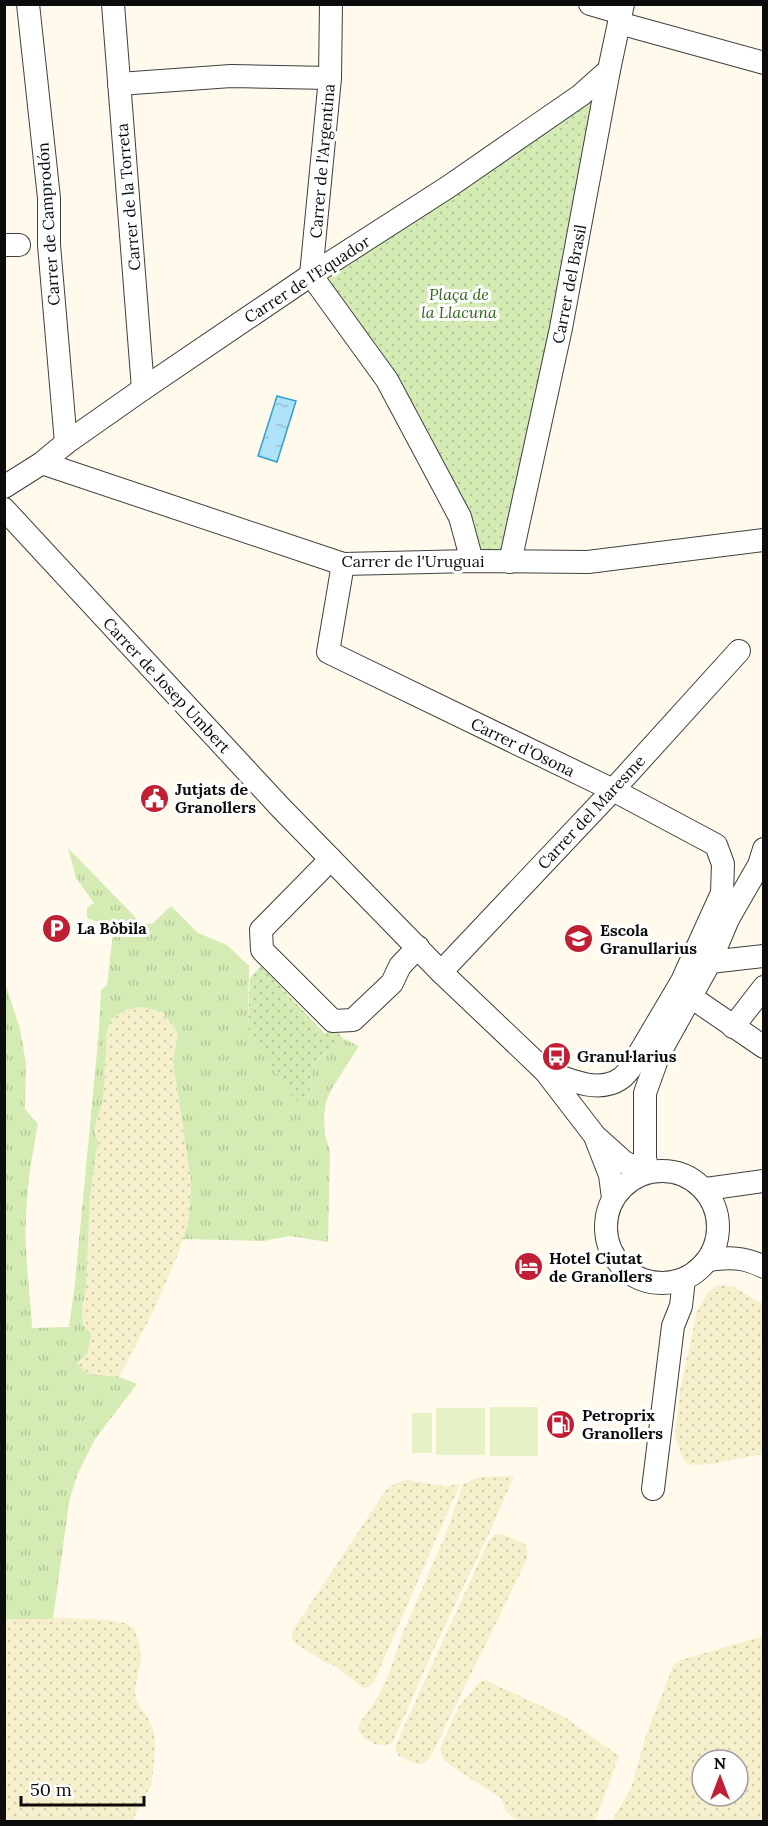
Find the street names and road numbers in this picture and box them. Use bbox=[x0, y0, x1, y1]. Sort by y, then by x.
street label: Carrer de l'Argentina bbox=[305, 83, 339, 239]
street label: Carrer de la Torreta bbox=[112, 122, 144, 272]
street label: Carrer de Camprodón bbox=[32, 141, 64, 306]
street label: Carrer del Brasil bbox=[548, 223, 590, 345]
street label: Carrer de l'Equador bbox=[240, 231, 374, 327]
street label: Carrer de l'Uruguai bbox=[342, 551, 484, 571]
street label: Carrer de Josep Umbert bbox=[99, 613, 236, 758]
street label: Carrer d'Osona bbox=[468, 713, 578, 781]
street label: Carrer del Maresme bbox=[533, 751, 649, 873]

